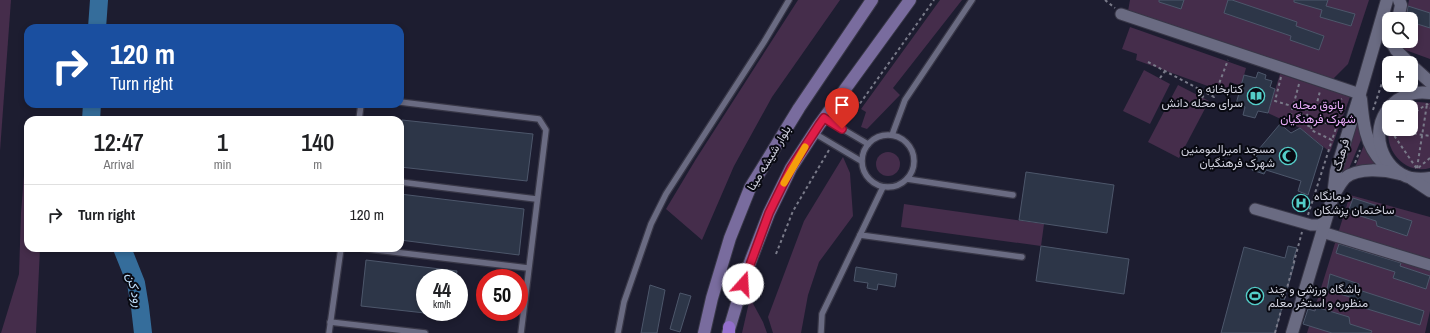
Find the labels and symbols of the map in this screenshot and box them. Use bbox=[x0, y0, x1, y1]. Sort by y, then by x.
place label: کتابخانه و سرای محله دانش bbox=[1162, 81, 1243, 111]
library icon: کتابخانه و سرای محله دانش bbox=[1246, 86, 1266, 106]
pin bbox=[825, 88, 859, 129]
park label: پاتوق محله شهرک فرهنگیان bbox=[1280, 97, 1356, 127]
street label: بلوار شیشه مینا bbox=[743, 123, 795, 193]
street label: فرهنگ bbox=[1329, 137, 1353, 173]
place label: مسجد امیرالمومنین شهرک فرهنگیان bbox=[1181, 141, 1275, 171]
mosque icon: مسجد امیرالمومنین شهرک فرهنگیان bbox=[1278, 146, 1298, 166]
place label: درمانگاه ساختمان پزشکان bbox=[1314, 188, 1395, 218]
hospital icon: درمانگاه ساختمان پزشکان bbox=[1291, 193, 1311, 213]
position arrow bbox=[722, 263, 764, 305]
speed limit sign: 50 bbox=[476, 269, 528, 321]
water label: رود کن bbox=[123, 271, 147, 309]
place label: باشگاه ورزشی و چند منظوره و استخر معلم bbox=[1268, 281, 1368, 311]
sports icon: باشگاه ورزشی و چند منظوره و استخر معلم bbox=[1245, 286, 1265, 306]

